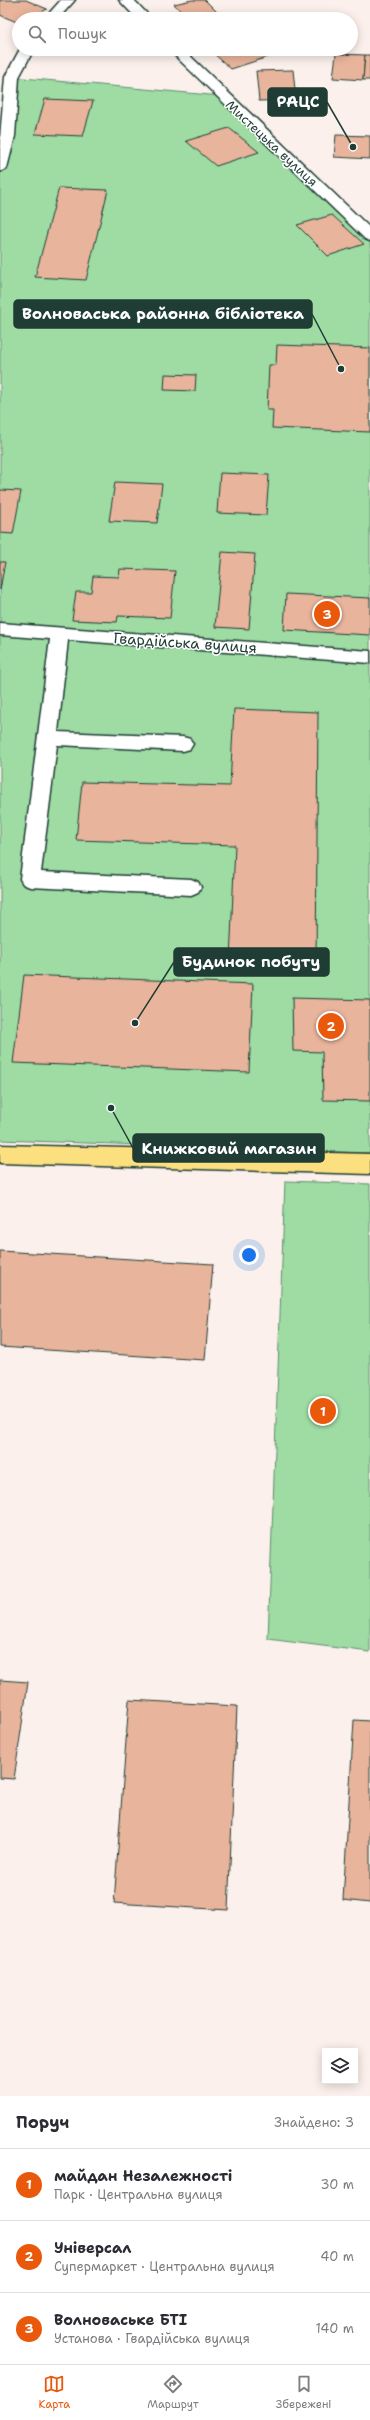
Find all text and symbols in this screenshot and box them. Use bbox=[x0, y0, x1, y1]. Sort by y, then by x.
search box bbox=[12, 12, 358, 56]
icon: search bbox=[26, 23, 48, 45]
text: Пошук bbox=[58, 24, 107, 44]
callout: РАЦС bbox=[268, 88, 327, 116]
text: РАЦС bbox=[276, 91, 320, 112]
street label: Мистецька вулиця bbox=[222, 96, 321, 190]
callout: Волноваська районна бібліотека bbox=[14, 300, 312, 328]
text: Волноваська районна бібліотека bbox=[22, 303, 304, 324]
pin: 3 bbox=[314, 599, 340, 629]
street label: Гвардійська вулиця bbox=[113, 628, 257, 658]
callout: Будинок побуту bbox=[174, 948, 329, 976]
text: Будинок побуту bbox=[182, 951, 320, 972]
pin: 2 bbox=[318, 1011, 344, 1041]
callout: Книжковий магазин bbox=[133, 1134, 324, 1162]
text: Книжковий магазин bbox=[141, 1138, 317, 1159]
your location bbox=[239, 1245, 259, 1265]
pin: 1 bbox=[310, 1396, 336, 1426]
map controls bbox=[322, 2048, 358, 2084]
button: layers bbox=[322, 2048, 358, 2084]
text: Поруч bbox=[16, 2111, 69, 2133]
text: Знайдено: 3 bbox=[274, 2114, 354, 2131]
text: майдан Незалежності bbox=[54, 2166, 232, 2186]
text: 1 bbox=[26, 2176, 32, 2193]
text: 30 m bbox=[320, 2176, 354, 2193]
text: Парк · Центральна вулиця bbox=[54, 2186, 223, 2203]
text: Універсал bbox=[54, 2238, 131, 2258]
text: 2 bbox=[24, 2248, 34, 2265]
text: 40 m bbox=[320, 2248, 354, 2265]
text: Супермаркет · Центральна вулиця bbox=[54, 2258, 275, 2275]
text: Волноваське БТІ bbox=[54, 2310, 187, 2330]
text: 3 bbox=[24, 2320, 34, 2337]
text: 140 m bbox=[315, 2320, 354, 2337]
text: Установа · Гвардійська вулиця bbox=[54, 2330, 250, 2347]
tab: Карта bbox=[39, 2373, 70, 2412]
tab: Маршрут bbox=[147, 2373, 199, 2412]
tab: Збережені bbox=[276, 2373, 331, 2412]

